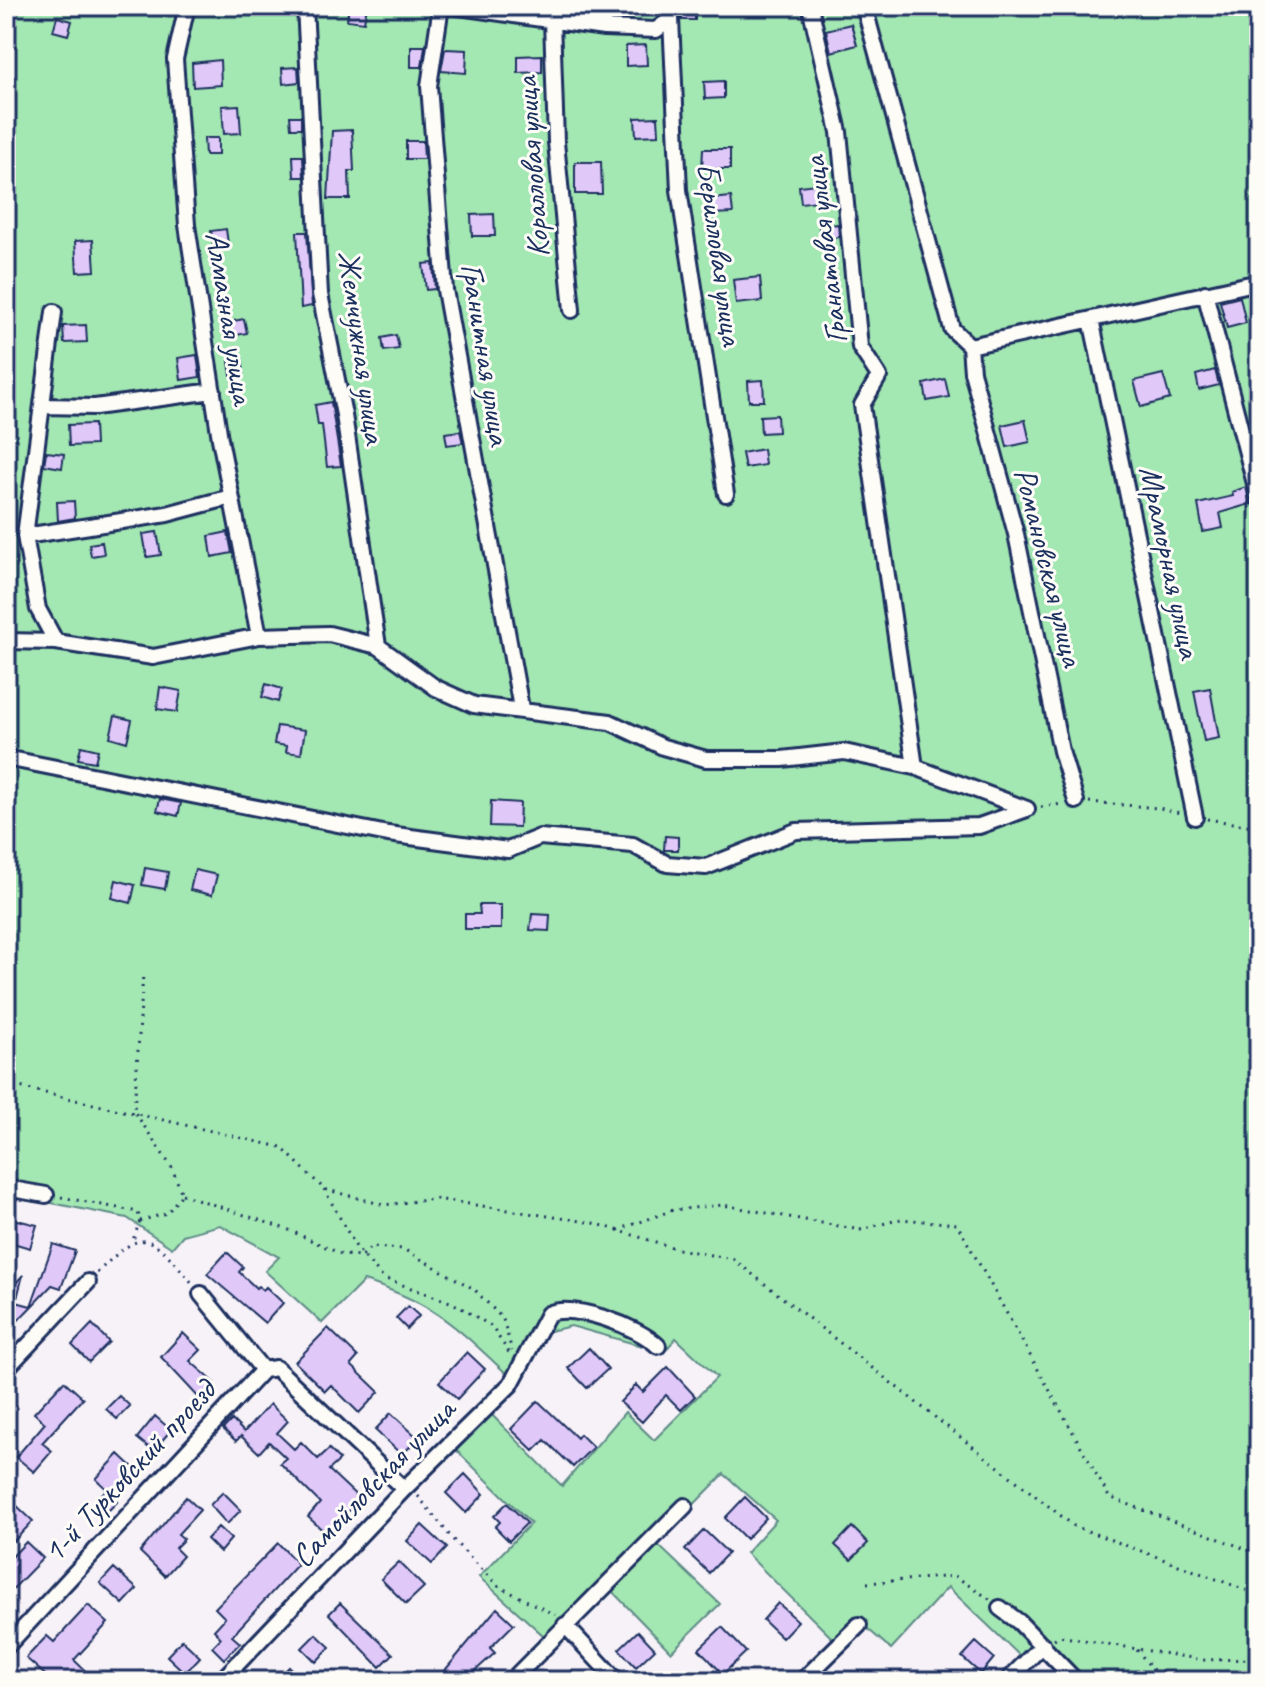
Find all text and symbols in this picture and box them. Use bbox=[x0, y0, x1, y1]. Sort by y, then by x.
street label: Коралловая улица bbox=[505, 73, 559, 259]
street label: Гранатовая улица bbox=[793, 152, 857, 346]
street label: Берилловая улица bbox=[687, 160, 753, 350]
street label: Алмазная улица bbox=[196, 229, 264, 410]
street label: Жемчужная улица bbox=[328, 248, 396, 448]
street label: Гранитная улица bbox=[451, 260, 521, 450]
street label: Мраморная улица bbox=[1130, 462, 1211, 664]
street label: Романовская улица bbox=[1005, 464, 1094, 672]
street label: 1-й Турковский проезд bbox=[34, 1369, 226, 1571]
street label: Самойловская улица bbox=[282, 1388, 466, 1576]

